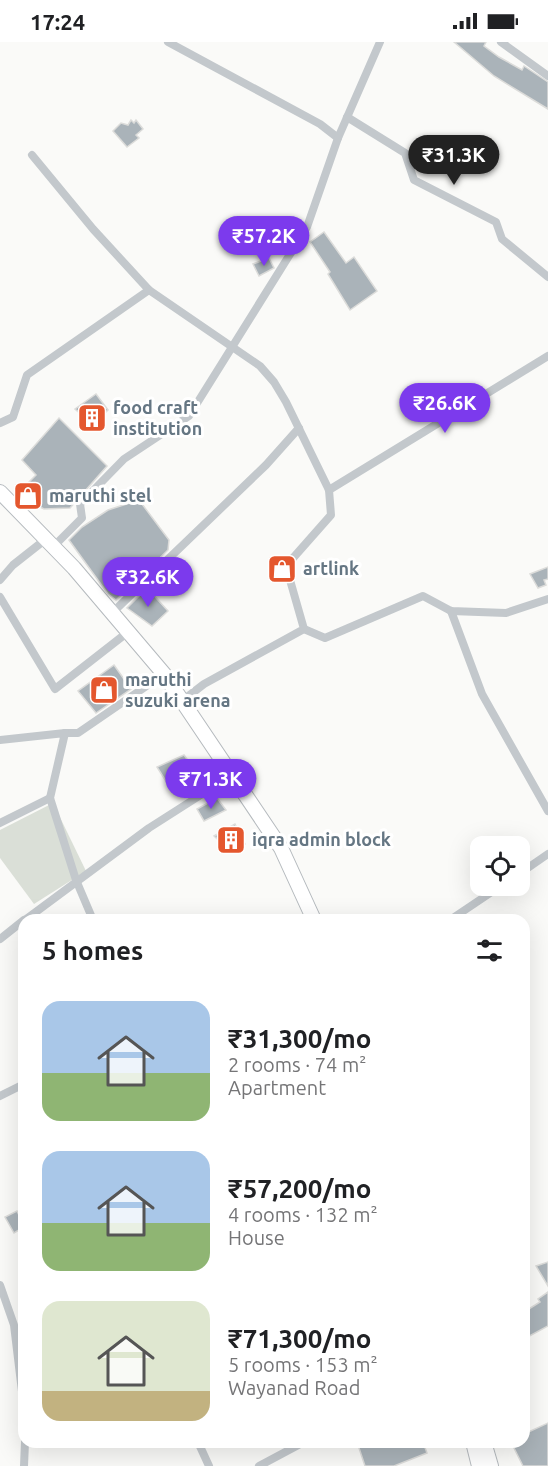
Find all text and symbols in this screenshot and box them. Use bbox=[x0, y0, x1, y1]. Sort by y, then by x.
text: 17:24 bbox=[30, 9, 85, 34]
pin: ₹31.3K bbox=[405, 135, 503, 186]
text: ₹31.3K bbox=[422, 143, 486, 166]
pin: ₹57.2K bbox=[215, 216, 313, 267]
text: ₹57.2K bbox=[232, 224, 296, 247]
pin: ₹26.6K bbox=[396, 383, 494, 434]
text: ₹26.6K bbox=[413, 391, 477, 414]
place label: food craft institution bbox=[113, 397, 202, 438]
building icon: food craft institution bbox=[76, 402, 108, 434]
shop icon: maruthi stel bbox=[12, 480, 44, 512]
place label: maruthi stel bbox=[49, 485, 152, 505]
shop icon: artlink bbox=[266, 553, 298, 585]
pin: ₹32.6K bbox=[99, 557, 197, 608]
place label: artlink bbox=[303, 558, 359, 578]
text: ₹32.6K bbox=[116, 565, 180, 588]
place label: maruthi suzuki arena bbox=[125, 669, 230, 710]
shop icon: maruthi suzuki arena bbox=[88, 674, 120, 706]
pin: ₹71.3K bbox=[162, 759, 260, 810]
text: ₹71.3K bbox=[179, 767, 243, 790]
building icon: iqra admin block bbox=[215, 824, 247, 856]
place label: iqra admin block bbox=[252, 829, 391, 849]
map controls bbox=[470, 836, 530, 896]
button: locate bbox=[470, 836, 530, 896]
icon: filters bbox=[473, 934, 506, 967]
text: 5 homes bbox=[42, 936, 143, 965]
text: ₹31,300/mo bbox=[228, 1024, 371, 1053]
icon: home bbox=[90, 1025, 162, 1097]
text: 2 rooms · 74 m² bbox=[228, 1053, 366, 1076]
text: Apartment bbox=[228, 1076, 326, 1099]
text: ₹57,200/mo bbox=[228, 1174, 371, 1203]
icon: home bbox=[90, 1175, 162, 1247]
text: 4 rooms · 132 m² bbox=[228, 1203, 378, 1226]
text: House bbox=[228, 1226, 285, 1249]
text: ₹71,300/mo bbox=[228, 1324, 371, 1353]
icon: home bbox=[90, 1325, 162, 1397]
text: 5 rooms · 153 m² bbox=[228, 1353, 378, 1376]
text: Wayanad Road bbox=[228, 1376, 360, 1399]

